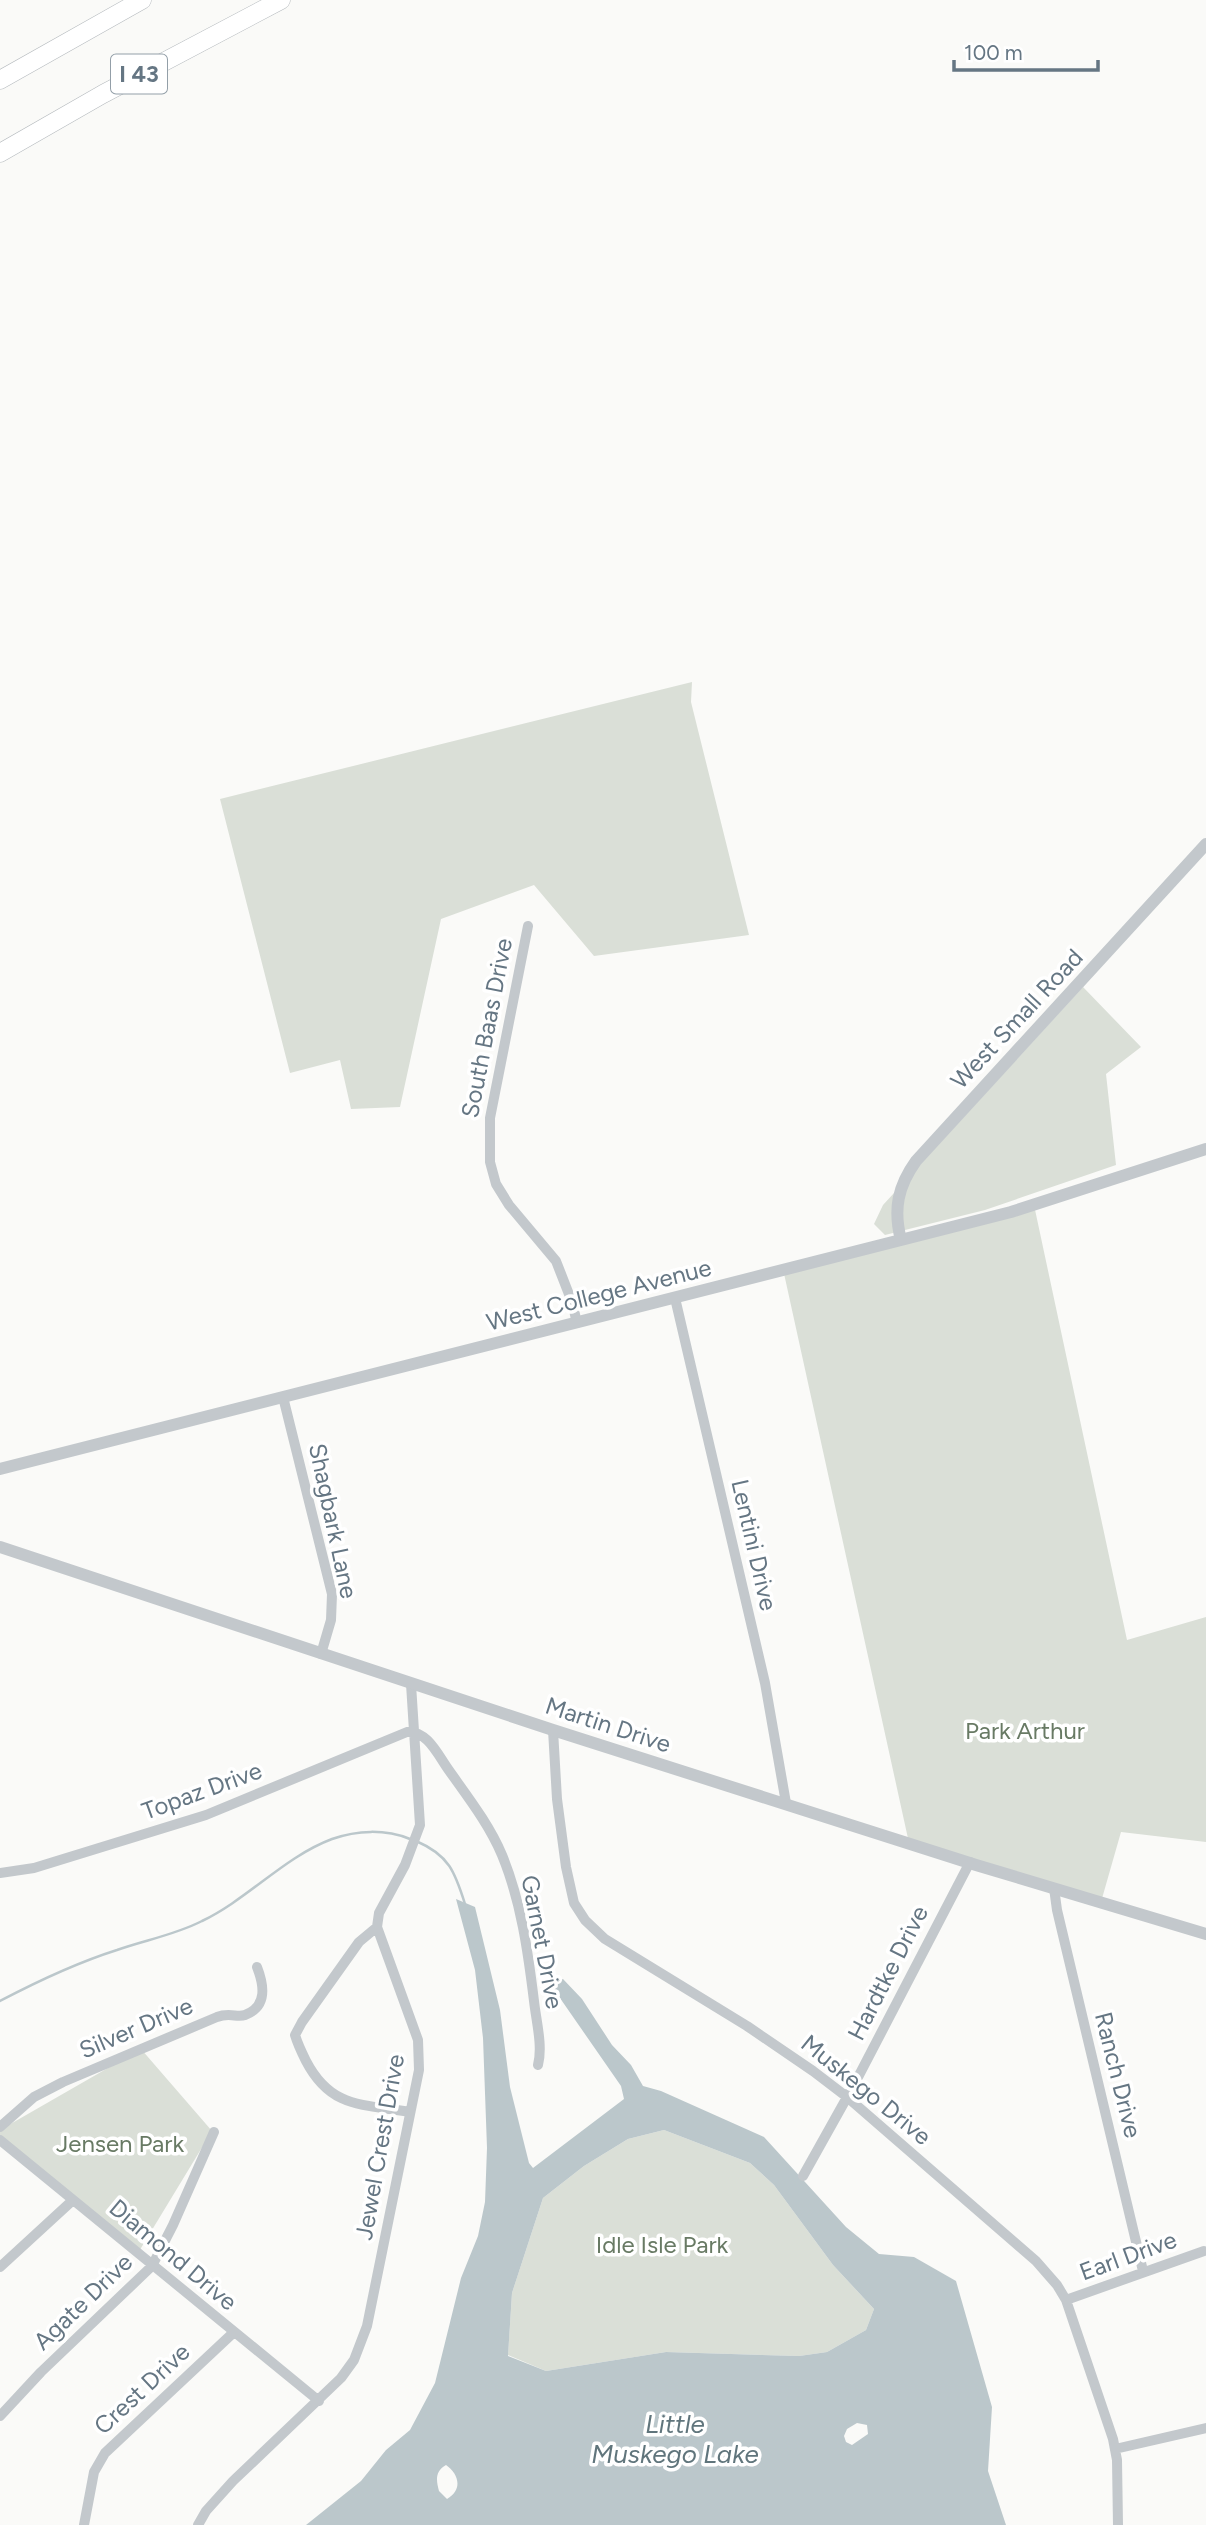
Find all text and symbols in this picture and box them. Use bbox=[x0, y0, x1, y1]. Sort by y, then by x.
scale bar bbox=[954, 28, 1098, 72]
text: 100 m bbox=[964, 40, 1023, 65]
road number: I 43 bbox=[111, 54, 167, 94]
street label: South Baas Drive bbox=[455, 936, 518, 1120]
street label: West Small Road bbox=[944, 943, 1089, 1095]
street label: West College Avenue bbox=[484, 1253, 714, 1336]
street label: Shagbark Lane bbox=[303, 1441, 364, 1601]
street label: Lentini Drive bbox=[725, 1476, 784, 1613]
street label: Martin Drive bbox=[542, 1691, 675, 1758]
park label: Park Arthur bbox=[965, 1716, 1085, 1745]
street label: Topaz Drive bbox=[138, 1755, 266, 1826]
street label: Garnet Drive bbox=[515, 1873, 570, 2011]
street label: Hardtke Drive bbox=[841, 1901, 934, 2045]
street label: Silver Drive bbox=[75, 1991, 197, 2064]
street label: Ranch Drive bbox=[1089, 2009, 1148, 2141]
street label: Muskego Drive bbox=[795, 2028, 937, 2151]
street label: Jewel Crest Drive bbox=[349, 2052, 410, 2242]
park label: Jensen Park bbox=[56, 2129, 184, 2158]
street label: Diamond Drive bbox=[104, 2193, 243, 2316]
street label: Earl Drive bbox=[1075, 2225, 1180, 2286]
park label: Idle Isle Park bbox=[596, 2230, 729, 2259]
street label: Agate Drive bbox=[27, 2247, 138, 2356]
street label: Crest Drive bbox=[88, 2337, 196, 2440]
water label: Little Muskego Lake bbox=[591, 2408, 759, 2470]

